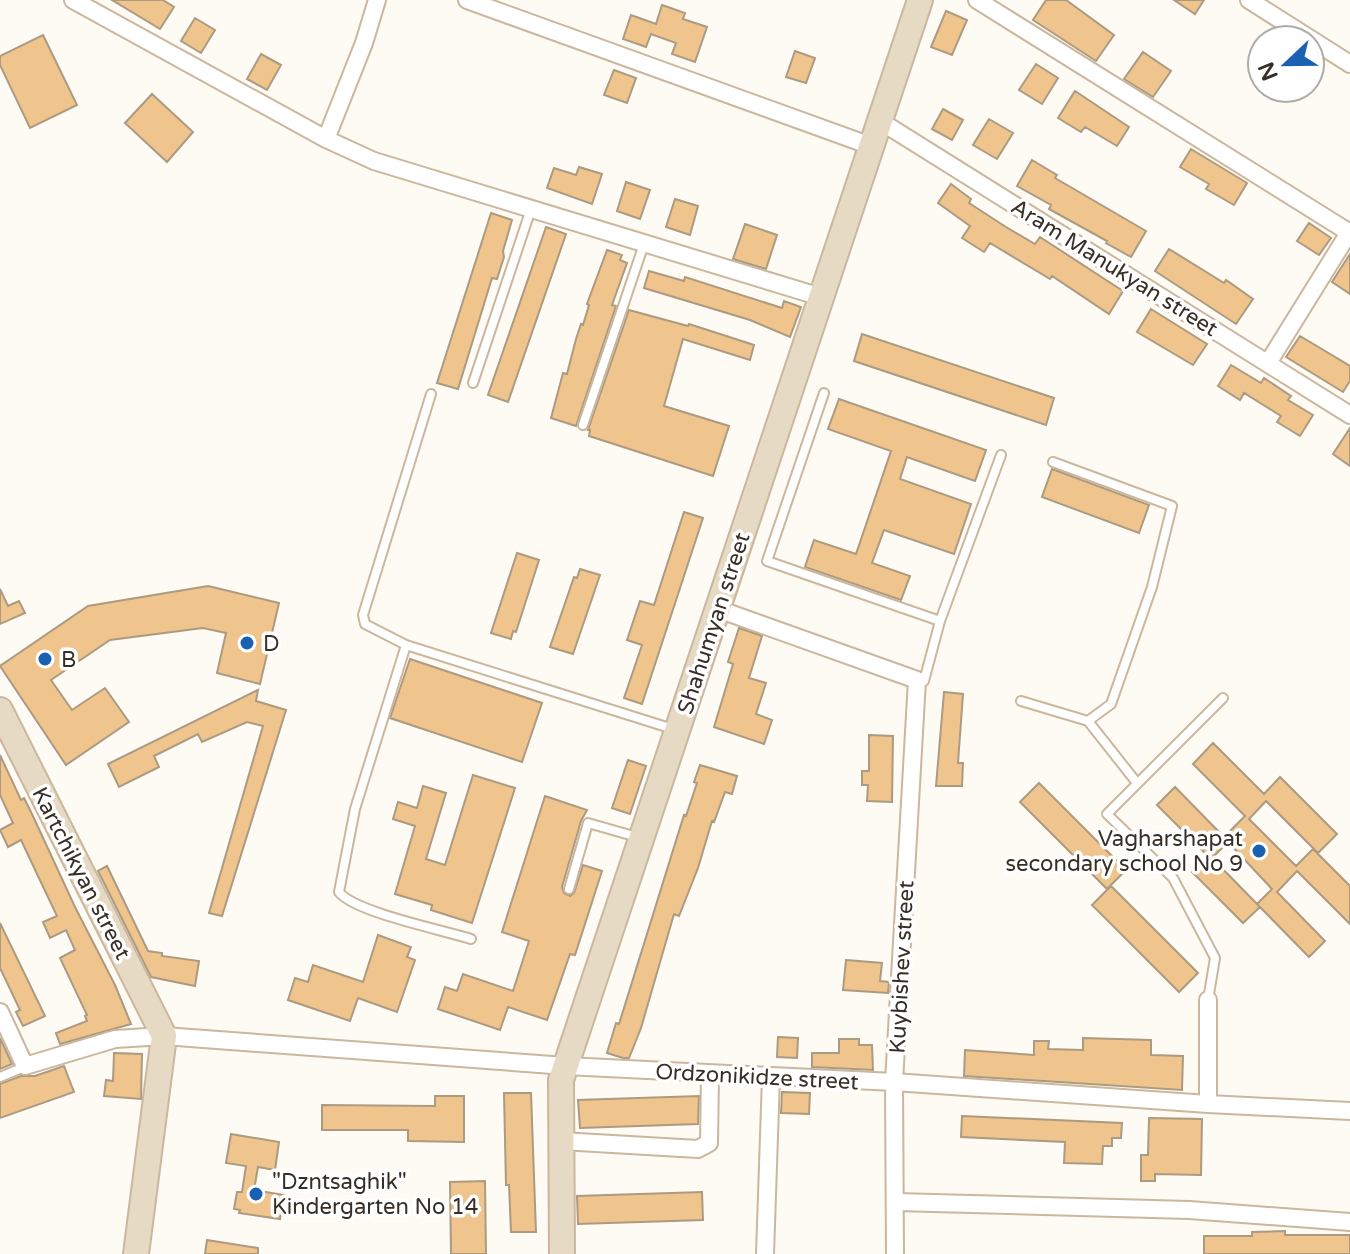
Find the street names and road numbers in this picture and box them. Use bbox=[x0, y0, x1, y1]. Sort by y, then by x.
street label: Aram Manukyan street bbox=[1006, 194, 1223, 342]
street label: Shahumyan street bbox=[672, 529, 756, 717]
street label: Kartchikyan street bbox=[26, 783, 136, 964]
street label: Kuybishev street bbox=[884, 880, 920, 1054]
street label: Ordzonikidze street bbox=[655, 1059, 859, 1095]

